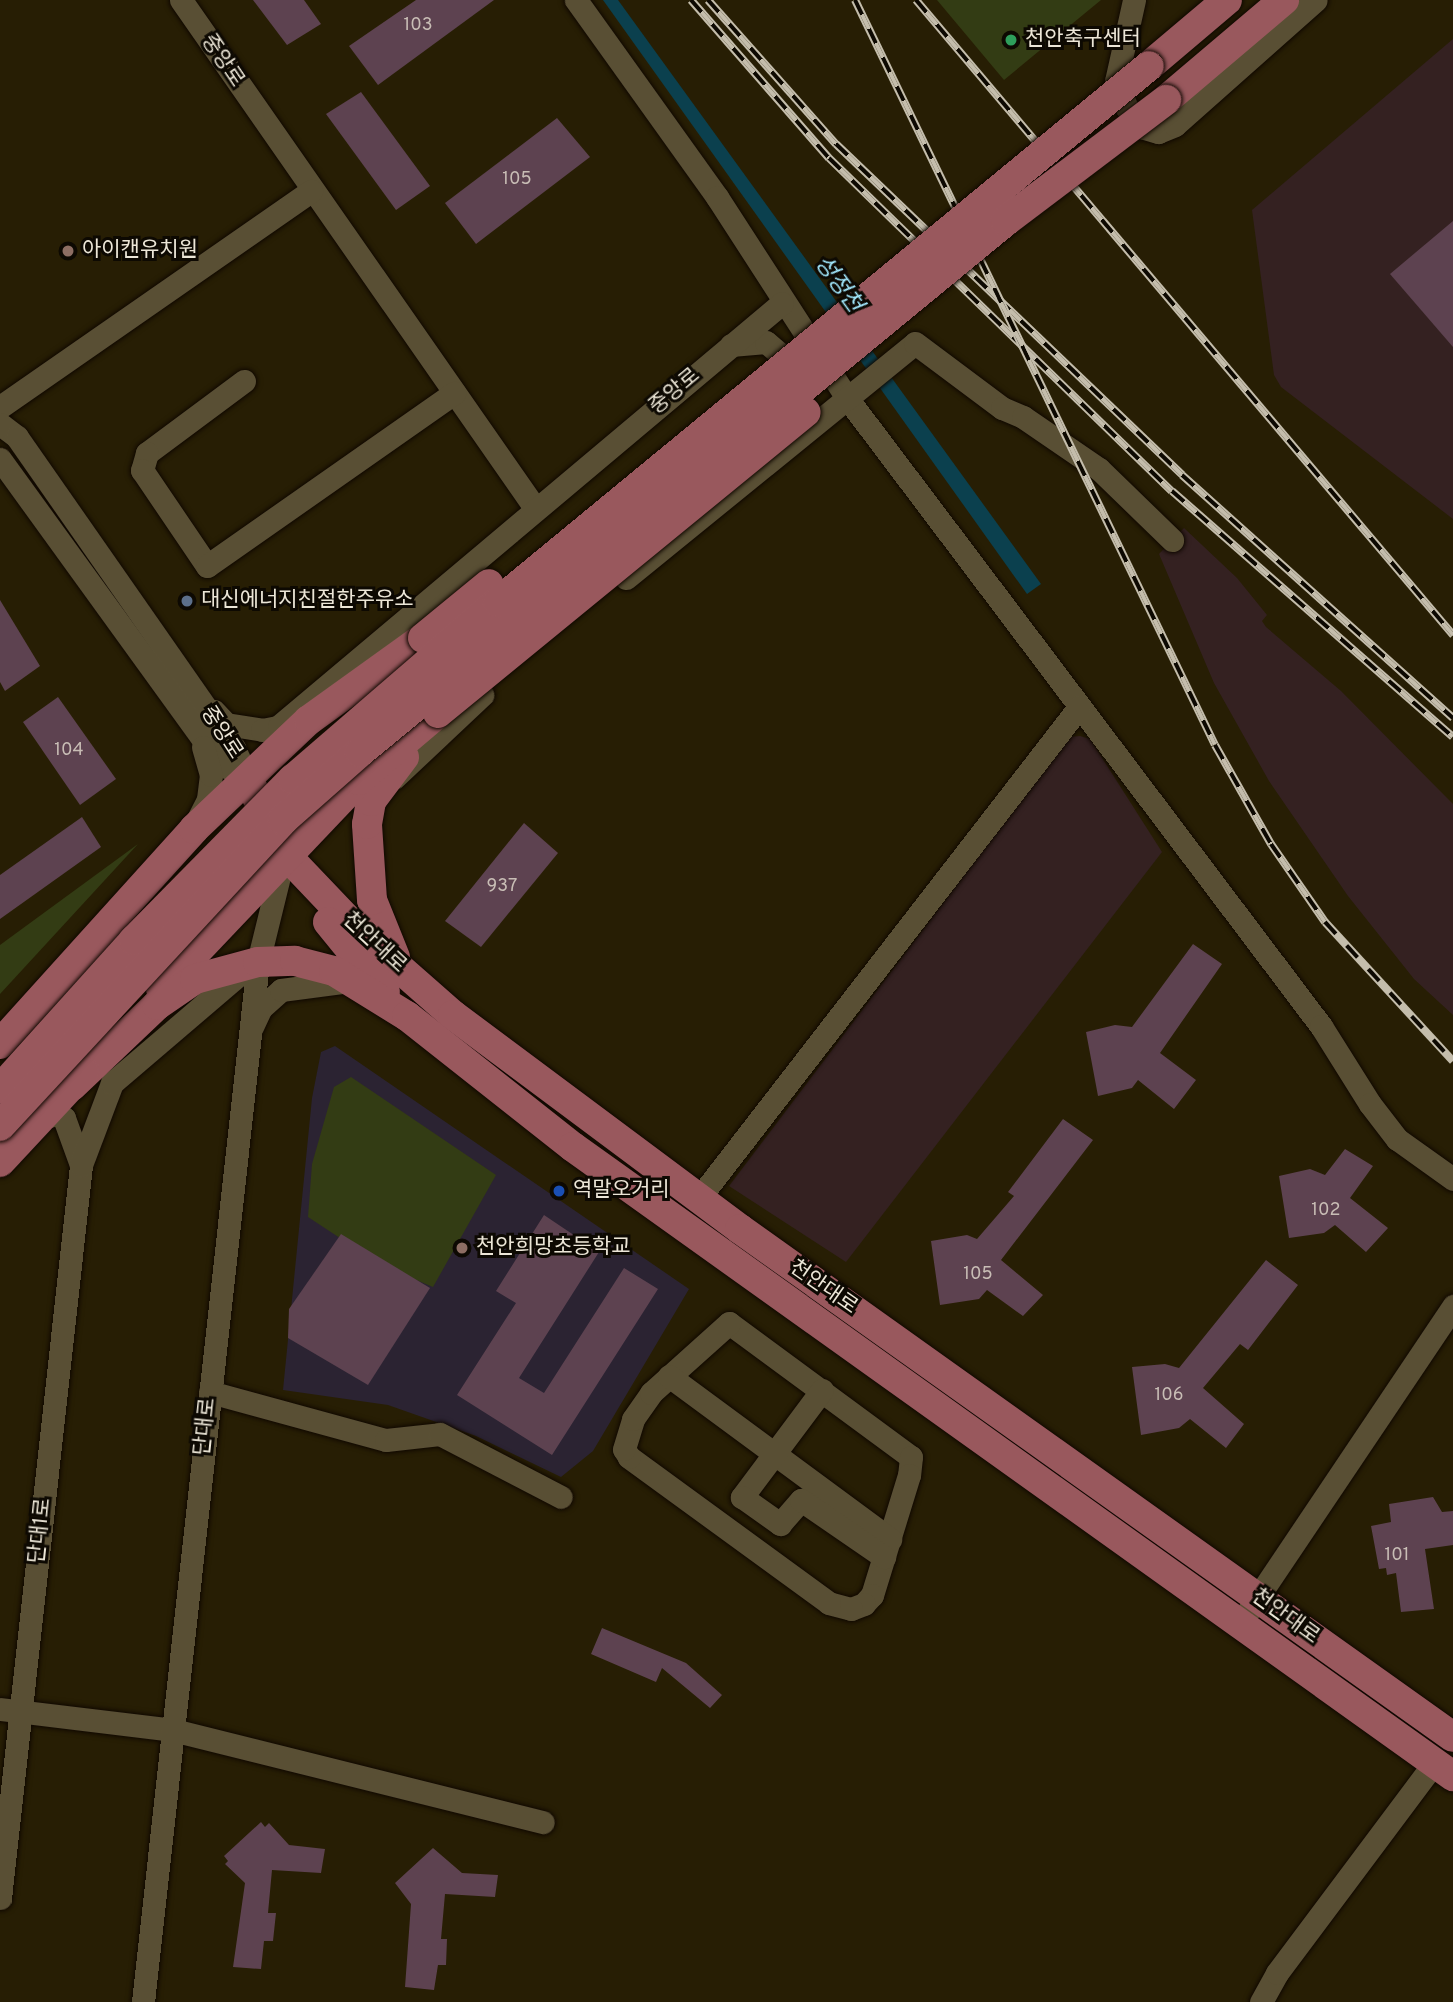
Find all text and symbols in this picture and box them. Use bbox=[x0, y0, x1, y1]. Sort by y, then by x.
house number: 103 bbox=[403, 15, 433, 37]
place label: 천안축구센터 bbox=[1025, 27, 1141, 53]
street label: 중앙로 bbox=[195, 30, 249, 92]
marker: 천안축구센터 bbox=[1003, 32, 1019, 48]
house number: 105 bbox=[502, 169, 532, 191]
place label: 아이캔유치원 bbox=[82, 238, 198, 264]
marker: 아이캔유치원 bbox=[60, 243, 76, 259]
water label: 성정천 bbox=[807, 251, 867, 319]
street label: 중앙로 bbox=[645, 364, 705, 420]
place label: 대신에너지친절한주유소 bbox=[201, 588, 414, 614]
marker: 대신에너지친절한주유소 bbox=[179, 593, 195, 609]
street label: 중앙로 bbox=[195, 702, 247, 764]
house number: 104 bbox=[54, 740, 84, 762]
house number: 937 bbox=[487, 876, 517, 898]
street label: 천안대로 bbox=[337, 907, 411, 979]
place label: 역말오거리 bbox=[573, 1178, 670, 1204]
marker: 역말오거리 bbox=[551, 1183, 567, 1199]
house number: 102 bbox=[1311, 1200, 1341, 1222]
place label: 천안희망초등학교 bbox=[476, 1235, 631, 1261]
marker: 천안희망초등학교 bbox=[454, 1240, 470, 1256]
street label: 천안대로 bbox=[784, 1256, 862, 1320]
house number: 105 bbox=[963, 1264, 993, 1286]
house number: 106 bbox=[1154, 1385, 1184, 1407]
street label: 단대로 bbox=[190, 1397, 222, 1457]
street label: 단대1로 bbox=[25, 1497, 57, 1565]
house number: 101 bbox=[1385, 1545, 1409, 1567]
street label: 천안대로 bbox=[1246, 1584, 1324, 1650]

